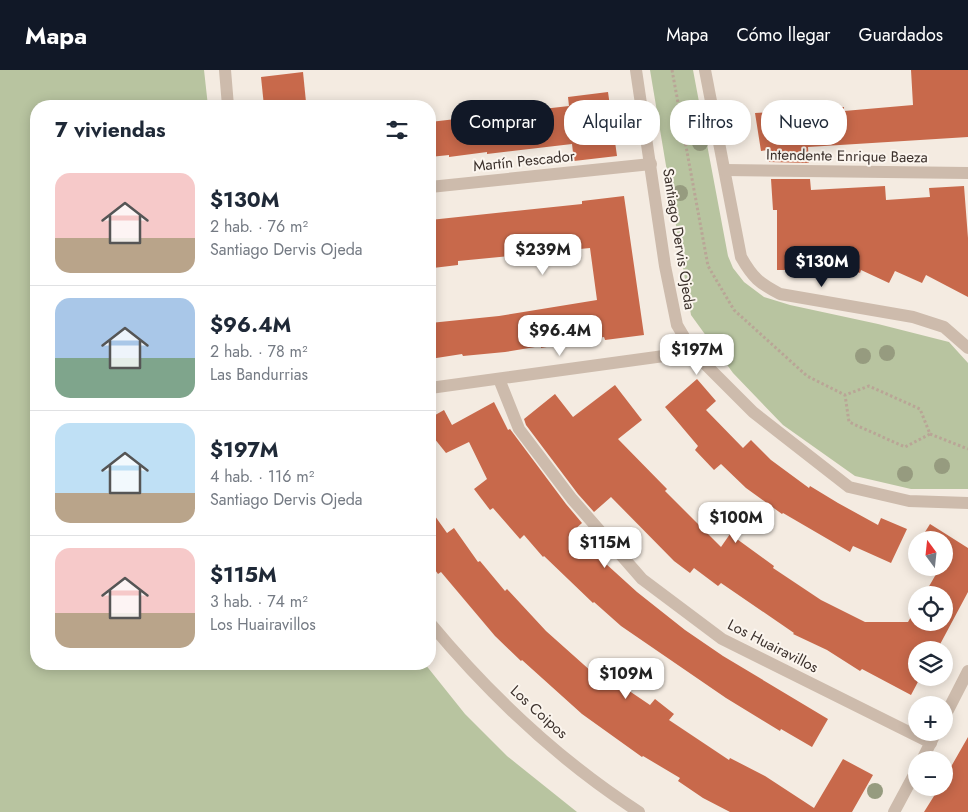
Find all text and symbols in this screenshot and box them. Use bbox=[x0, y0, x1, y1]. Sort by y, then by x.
text: Mapa bbox=[25, 18, 87, 53]
text: Mapa bbox=[666, 22, 708, 48]
text: Cómo llegar bbox=[736, 22, 831, 48]
text: Guardados bbox=[859, 22, 943, 48]
chip: Comprar bbox=[451, 100, 554, 145]
chip: Alquilar bbox=[564, 100, 660, 145]
chip: Filtros bbox=[670, 100, 751, 145]
chip: Nuevo bbox=[761, 100, 847, 145]
text: 7 viviendas bbox=[55, 115, 166, 145]
icon: filters bbox=[383, 116, 411, 144]
street label: Intendente Enrique Baeza bbox=[766, 144, 928, 168]
street label: Martín Pescador bbox=[472, 145, 577, 177]
street label: Santiago Dervis Ojeda bbox=[657, 167, 701, 311]
text: $130M bbox=[210, 185, 279, 215]
icon: home bbox=[95, 193, 155, 253]
text: 2 hab. · 76 m² bbox=[210, 215, 308, 238]
pin: $239M bbox=[508, 234, 578, 276]
text: Santiago Dervis Ojeda bbox=[210, 238, 362, 261]
text: $239M bbox=[515, 238, 571, 261]
pin: $130M bbox=[787, 246, 857, 288]
text: $130M bbox=[796, 250, 848, 273]
text: $96.4M bbox=[210, 310, 291, 340]
pin: $96.4M bbox=[519, 314, 601, 357]
icon: home bbox=[95, 318, 155, 378]
text: $96.4M bbox=[529, 319, 591, 342]
pin: $197M bbox=[662, 334, 732, 376]
text: $197M bbox=[671, 338, 723, 361]
text: 2 hab. · 78 m² bbox=[210, 340, 307, 363]
text: Las Bandurrias bbox=[210, 363, 308, 386]
text: $197M bbox=[210, 435, 279, 465]
icon: home bbox=[95, 443, 155, 503]
text: 4 hab. · 116 m² bbox=[210, 465, 314, 488]
text: Santiago Dervis Ojeda bbox=[210, 488, 362, 511]
pin: $100M bbox=[701, 502, 771, 544]
text: $100M bbox=[709, 506, 763, 529]
pin: $115M bbox=[570, 526, 640, 569]
text: $115M bbox=[580, 531, 630, 554]
north arrow bbox=[908, 531, 952, 576]
map controls bbox=[908, 531, 953, 796]
text: $115M bbox=[210, 560, 277, 590]
icon: home bbox=[95, 568, 155, 628]
button: locate bbox=[908, 586, 953, 631]
text: 3 hab. · 74 m² bbox=[210, 590, 308, 613]
text: Los Huairavillos bbox=[210, 613, 316, 636]
street label: Los Huairavillos bbox=[724, 614, 822, 678]
button: layers bbox=[908, 641, 953, 686]
pin: $109M bbox=[591, 658, 661, 700]
text: $109M bbox=[599, 662, 653, 685]
street label: Los Coipos bbox=[505, 680, 573, 744]
button: + bbox=[908, 696, 953, 741]
button: − bbox=[908, 751, 953, 796]

